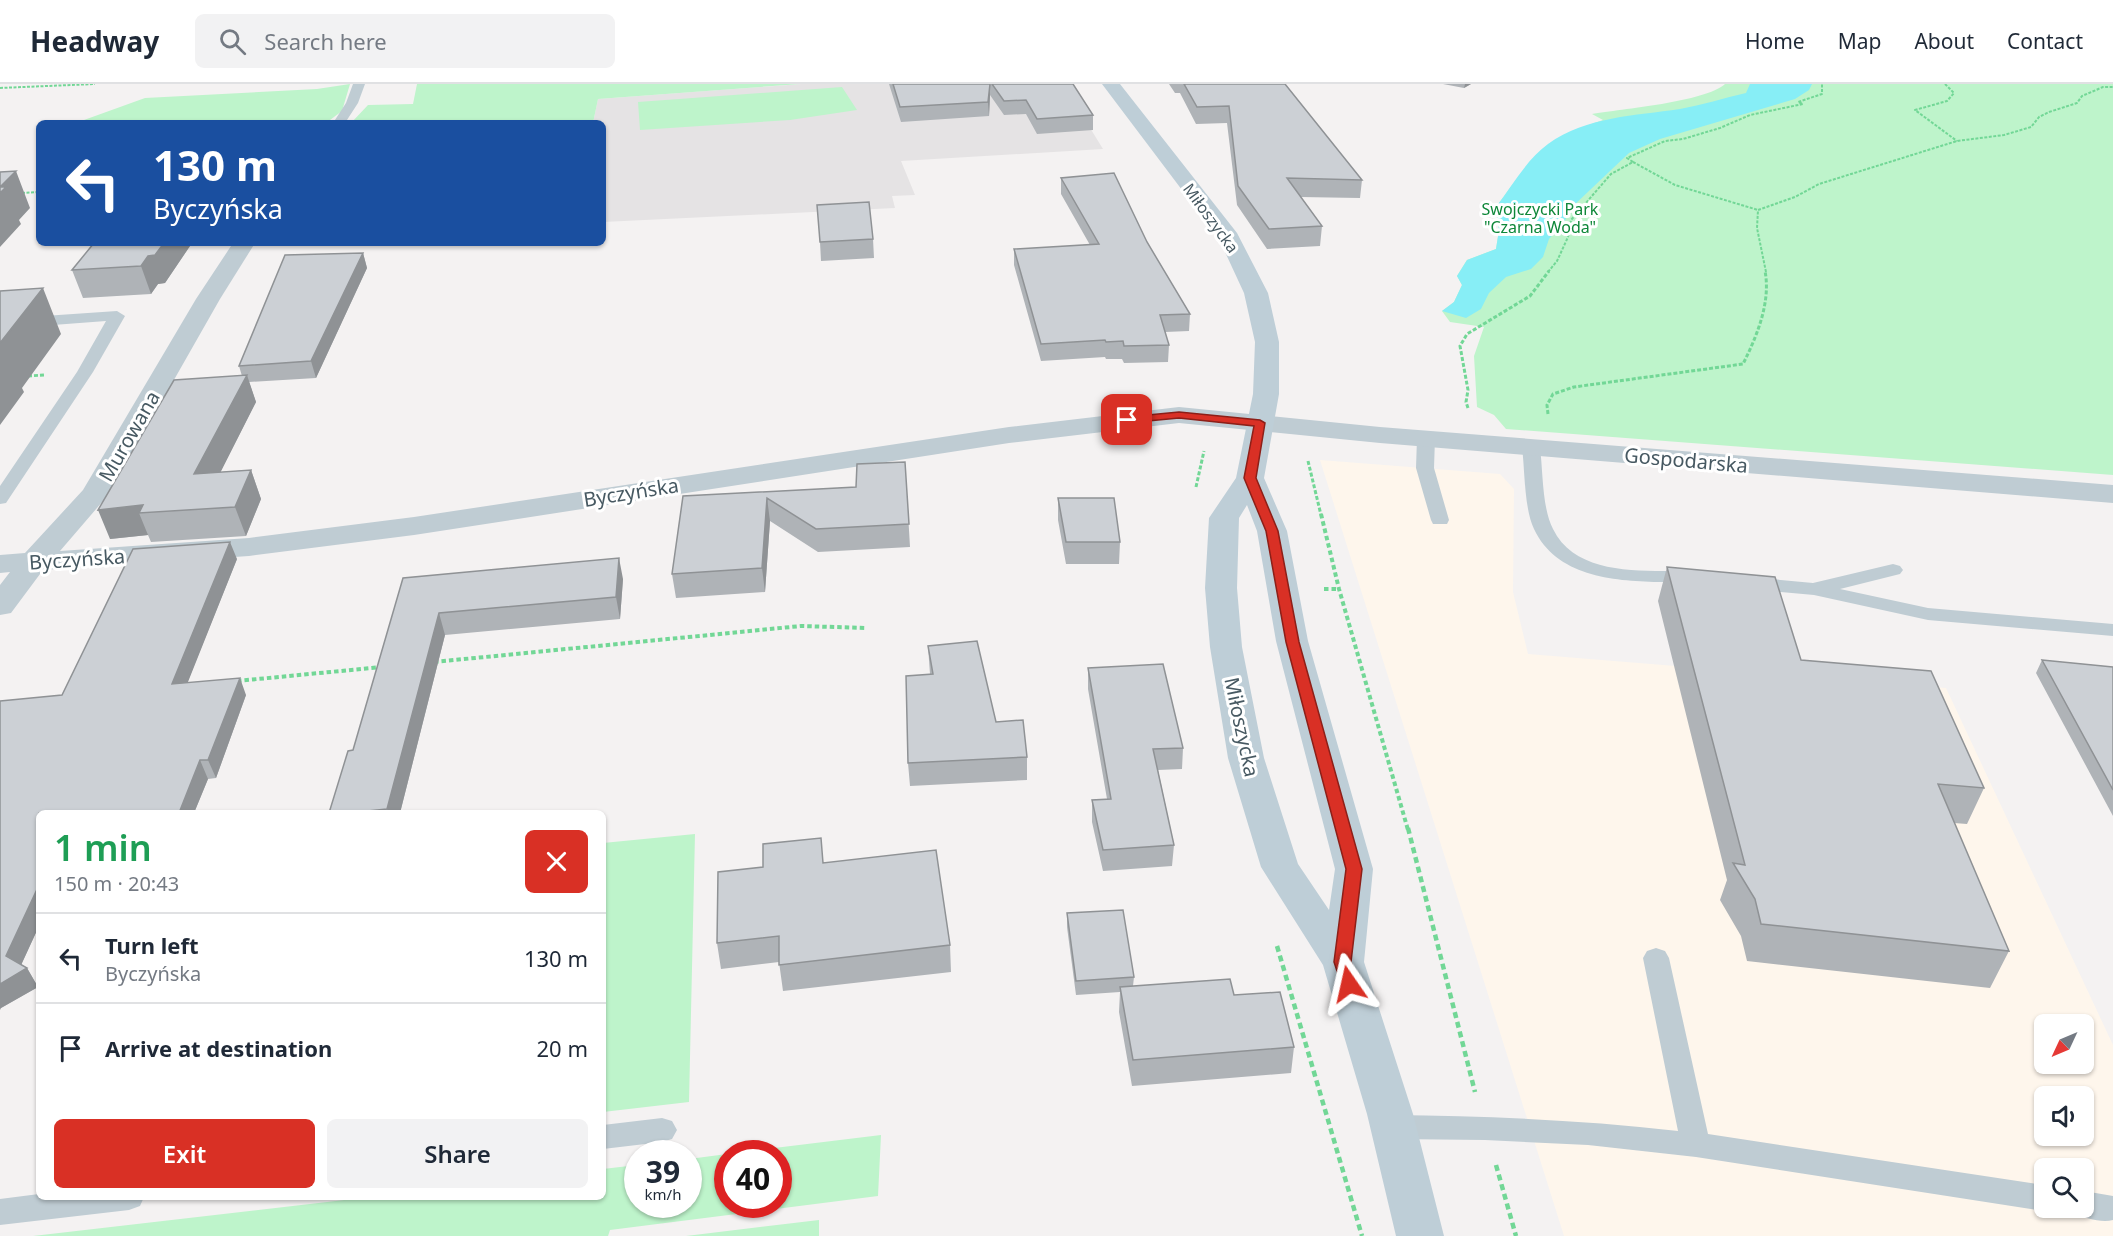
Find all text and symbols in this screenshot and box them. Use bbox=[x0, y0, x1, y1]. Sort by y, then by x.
search box bbox=[195, 14, 615, 68]
text: Headway bbox=[30, 22, 159, 60]
icon: search bbox=[216, 25, 249, 58]
text: Search here bbox=[264, 26, 387, 56]
text: Home bbox=[1745, 27, 1805, 55]
text: Map bbox=[1838, 27, 1881, 55]
text: About bbox=[1914, 27, 1974, 55]
text: Contact bbox=[2007, 27, 2083, 55]
text: 130 m bbox=[153, 136, 277, 193]
icon: left bbox=[54, 144, 132, 222]
street label: Miłoszycka bbox=[1178, 179, 1244, 257]
text: Byczyńska bbox=[153, 190, 283, 227]
park label: Swojczycki Park "Czarna Woda" bbox=[1482, 198, 1599, 238]
street label: Murowana bbox=[92, 386, 166, 486]
pin bbox=[1101, 394, 1152, 445]
icon: arrive bbox=[1110, 403, 1143, 436]
street label: Gospodarska bbox=[1623, 441, 1749, 479]
street label: Byczyńska bbox=[581, 471, 681, 513]
street label: Byczyńska bbox=[28, 542, 126, 576]
street label: Miłoszycka bbox=[1218, 675, 1266, 779]
text: 1 min bbox=[54, 823, 152, 872]
button: close bbox=[525, 830, 588, 893]
text: 150 m · 20:43 bbox=[54, 870, 179, 897]
text: Turn left bbox=[105, 930, 199, 960]
icon: left bbox=[54, 942, 87, 975]
text: 130 m bbox=[524, 943, 588, 973]
position arrow bbox=[1317, 952, 1381, 1016]
text: Byczyńska bbox=[105, 960, 201, 987]
north arrow bbox=[2034, 1014, 2094, 1074]
map controls bbox=[2034, 1014, 2094, 1218]
icon: arrive bbox=[54, 1032, 87, 1065]
text: Arrive at destination bbox=[105, 1033, 332, 1063]
text: 20 m bbox=[537, 1033, 588, 1063]
button: sound bbox=[2034, 1086, 2094, 1146]
button: Exit bbox=[54, 1119, 315, 1188]
button: Share bbox=[327, 1119, 588, 1188]
speed limit sign: 40 bbox=[714, 1140, 792, 1218]
text: 39 bbox=[646, 1151, 680, 1192]
button: search bbox=[2034, 1158, 2094, 1218]
text: km/h bbox=[645, 1184, 681, 1204]

